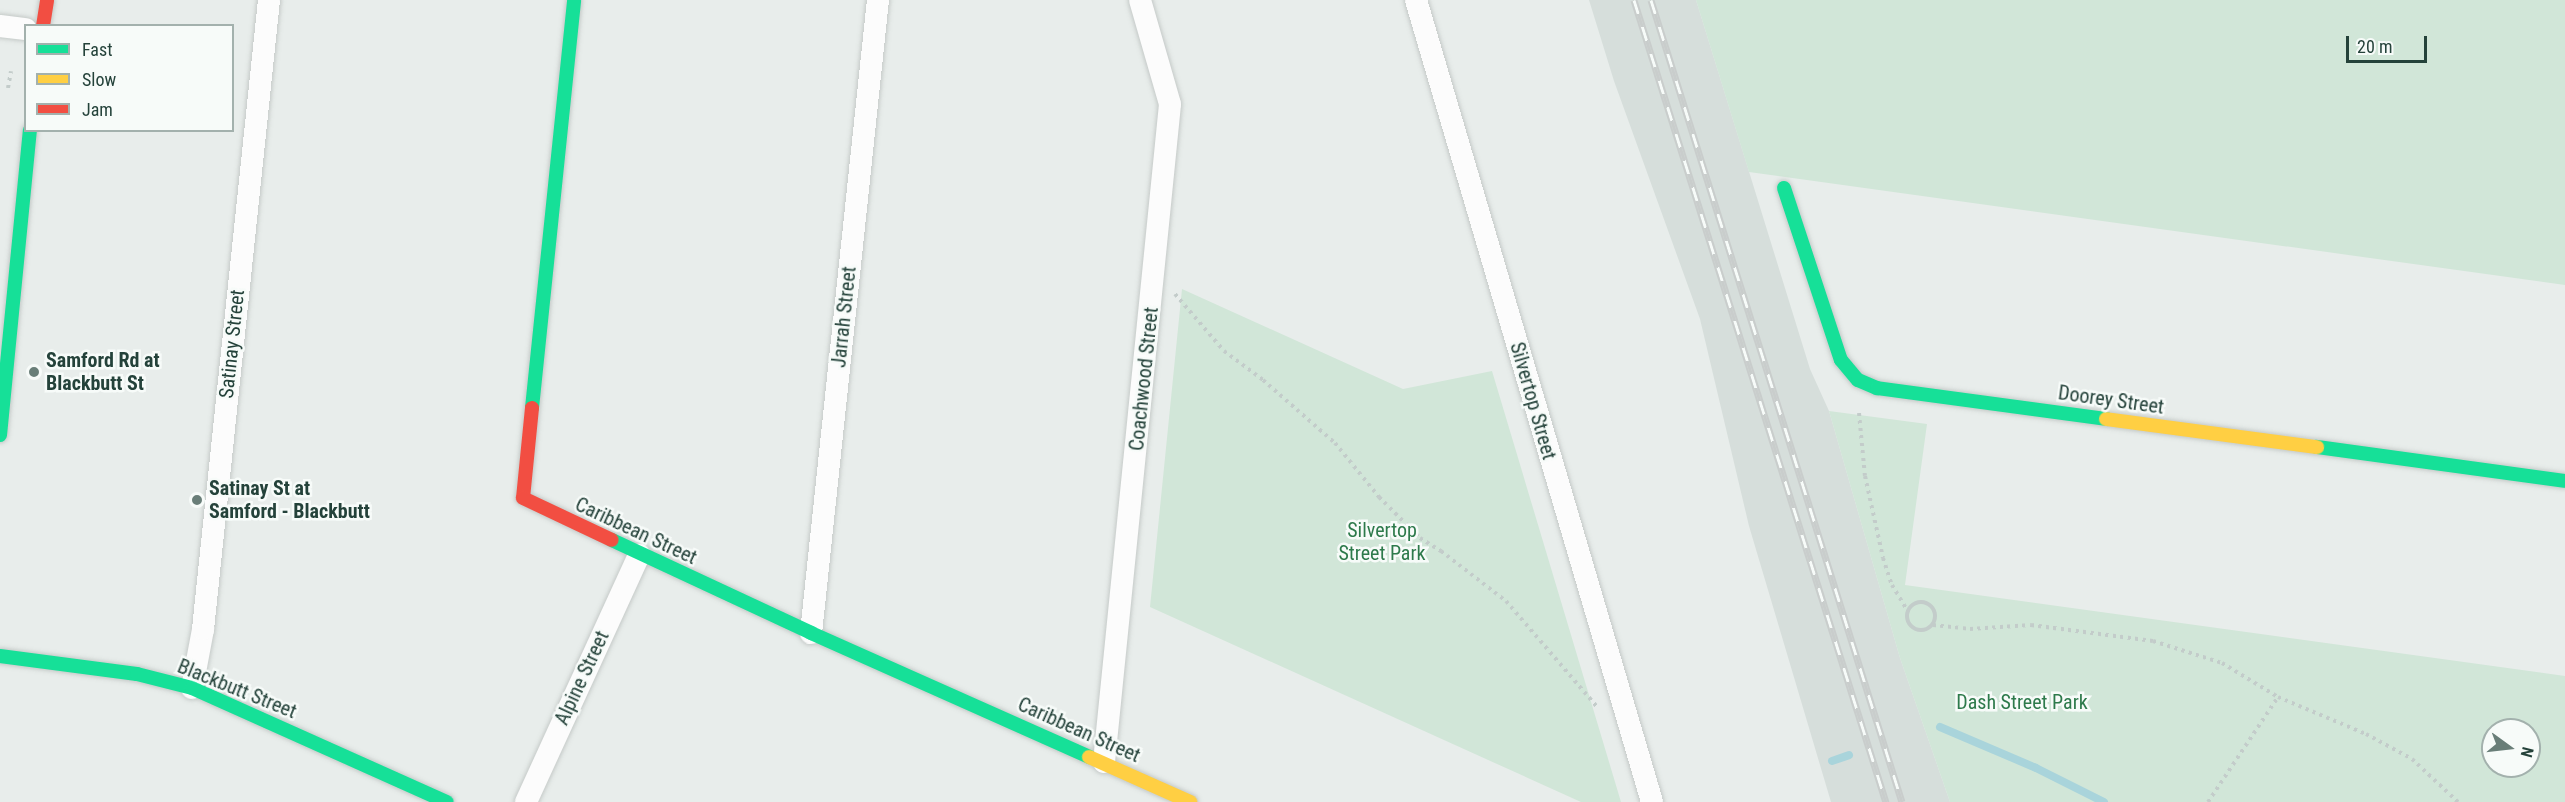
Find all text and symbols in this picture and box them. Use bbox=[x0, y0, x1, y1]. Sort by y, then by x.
legend bbox=[24, 24, 234, 132]
scale bar bbox=[2349, 24, 2430, 62]
text: 20 m bbox=[2357, 36, 2392, 57]
text: Fast bbox=[82, 39, 113, 60]
text: Slow bbox=[82, 69, 116, 90]
text: Jam bbox=[82, 99, 113, 120]
street label: Jarrah Street bbox=[827, 265, 861, 369]
street label: Satinay Street bbox=[214, 288, 250, 400]
street label: Coachwood Street bbox=[1125, 306, 1163, 452]
street label: Silvertop Street bbox=[1505, 340, 1561, 462]
place label: Samford Rd at Blackbutt St bbox=[46, 348, 160, 395]
marker: Samford Rd at Blackbutt St bbox=[27, 365, 41, 379]
street label: Doorey Street bbox=[2057, 381, 2165, 419]
place label: Satinay St at Samford - Blackbutt bbox=[209, 476, 370, 523]
street label: Caribbean Street bbox=[571, 492, 701, 570]
marker: Satinay St at Samford - Blackbutt bbox=[190, 493, 204, 507]
park label: Silvertop Street Park bbox=[1338, 518, 1426, 565]
street label: Alpine Street bbox=[550, 627, 614, 729]
street label: Blackbutt Street bbox=[174, 654, 300, 724]
park label: Dash Street Park bbox=[1956, 690, 2088, 714]
street label: Caribbean Street bbox=[1014, 692, 1144, 768]
north arrow bbox=[2481, 718, 2541, 778]
text: N bbox=[2516, 745, 2537, 759]

